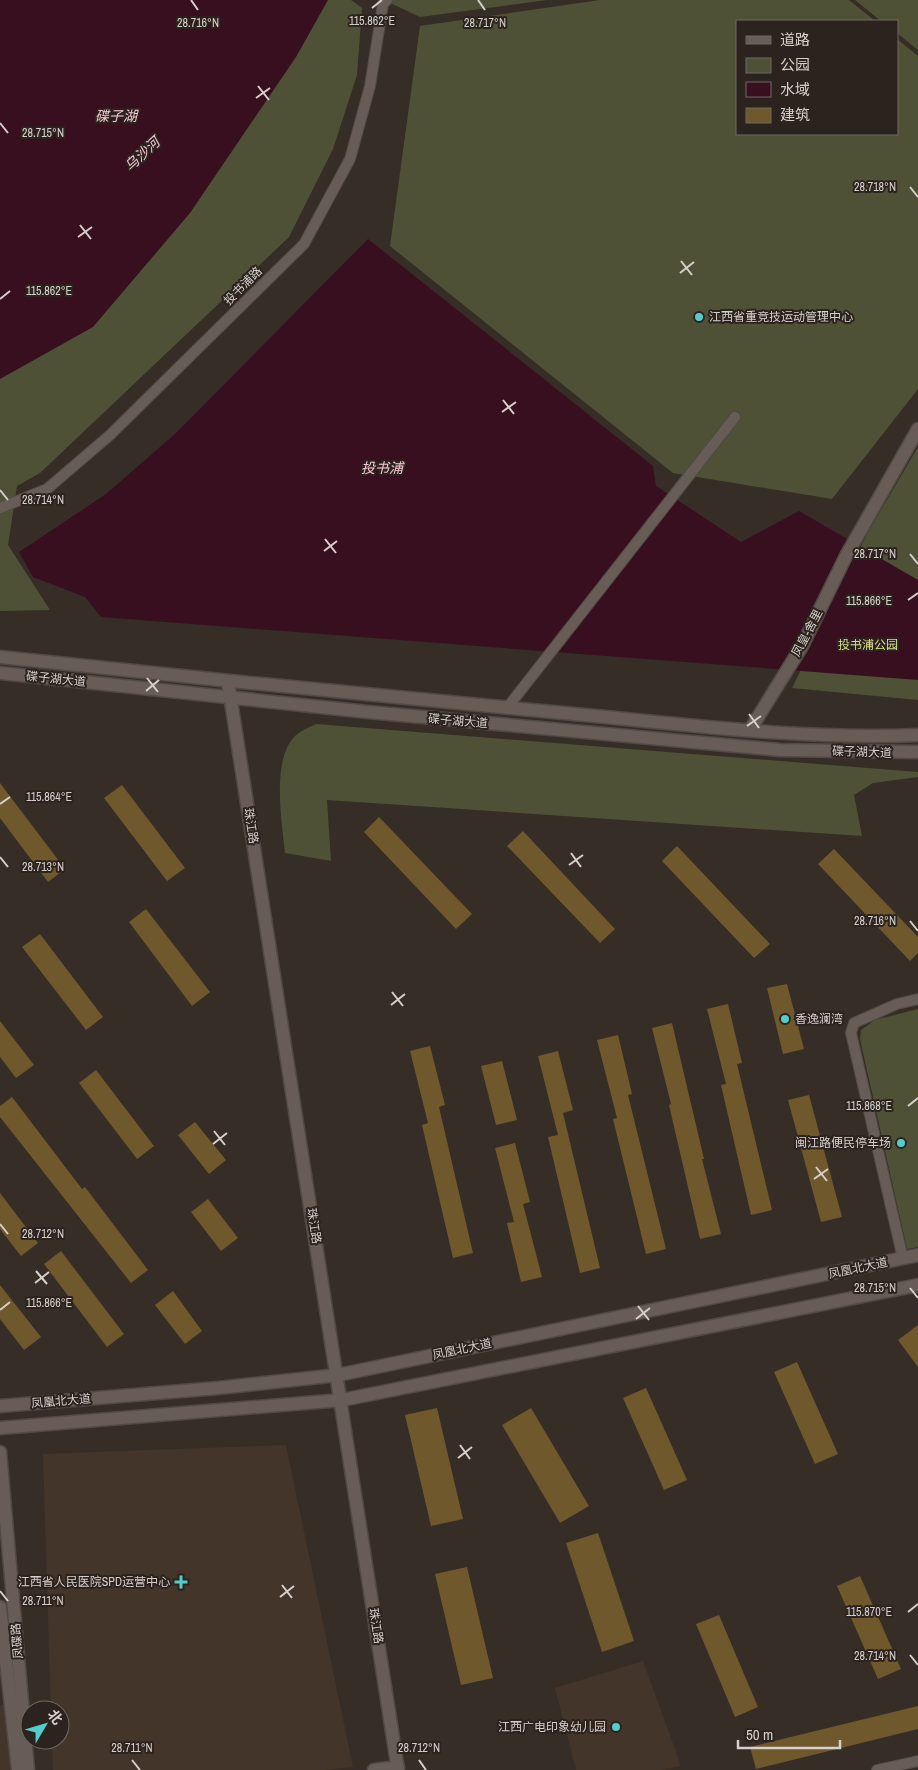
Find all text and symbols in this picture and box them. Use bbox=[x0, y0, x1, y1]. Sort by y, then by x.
text: 115.862°E bbox=[349, 13, 395, 29]
text: 28.716°N bbox=[177, 15, 219, 31]
text: 28.717°N bbox=[464, 15, 506, 31]
legend bbox=[736, 20, 898, 135]
text: 道路 bbox=[780, 29, 810, 50]
text: 公园 bbox=[780, 54, 810, 75]
text: 水域 bbox=[780, 79, 810, 100]
text: 建筑 bbox=[780, 104, 810, 125]
water label: 碟子湖 bbox=[95, 107, 139, 125]
text: 28.715°N bbox=[22, 125, 64, 141]
water label: 乌沙河 bbox=[121, 131, 166, 175]
text: 28.718°N bbox=[854, 179, 896, 195]
street label: 投书浦路 bbox=[220, 263, 266, 309]
text: 115.862°E bbox=[26, 283, 72, 299]
place label: 江西省重竞技运动管理中心 bbox=[709, 309, 853, 325]
marker: 江西省重竞技运动管理中心 bbox=[693, 311, 705, 323]
water label: 投书浦 bbox=[361, 459, 405, 477]
text: 28.714°N bbox=[22, 492, 64, 508]
text: 28.717°N bbox=[854, 546, 896, 562]
text: 115.866°E bbox=[846, 593, 892, 609]
street label: 凤皇-舍里 bbox=[788, 607, 826, 659]
park label: 投书浦公园 bbox=[838, 637, 898, 653]
street label: 碟子湖大道 bbox=[25, 668, 87, 690]
street label: 碟子湖大道 bbox=[427, 710, 489, 732]
street label: 碟子湖大道 bbox=[832, 743, 892, 761]
text: 115.864°E bbox=[26, 789, 72, 805]
street label: 珠江路 bbox=[240, 807, 262, 845]
text: 28.713°N bbox=[22, 859, 64, 875]
text: 28.716°N bbox=[854, 913, 896, 929]
place label: 香逸澜湾 bbox=[795, 1011, 843, 1027]
marker: 香逸澜湾 bbox=[779, 1013, 791, 1025]
text: 115.868°E bbox=[846, 1098, 892, 1114]
place label: 闽江路便民停车场 bbox=[795, 1135, 891, 1151]
marker: 闽江路便民停车场 bbox=[895, 1137, 907, 1149]
street label: 珠江路 bbox=[303, 1207, 325, 1245]
text: 28.712°N bbox=[22, 1226, 64, 1242]
street label: 凤凰北大道 bbox=[827, 1254, 889, 1282]
text: 28.715°N bbox=[854, 1280, 896, 1296]
text: 115.866°E bbox=[26, 1295, 72, 1311]
street label: 凤凰北大道 bbox=[431, 1335, 493, 1363]
street label: 凤凰北大道 bbox=[30, 1390, 92, 1412]
place label: 江西省人民医院SPD运营中心 bbox=[18, 1574, 170, 1590]
marker: 江西省人民医院SPD运营中心 bbox=[174, 1575, 188, 1589]
text: 28.711°N bbox=[22, 1593, 64, 1609]
text: 115.870°E bbox=[846, 1604, 892, 1620]
street label: 珠江路 bbox=[365, 1607, 387, 1645]
street label: 凤碟路 bbox=[7, 1622, 27, 1660]
text: 28.714°N bbox=[854, 1648, 896, 1664]
north arrow bbox=[20, 1700, 70, 1750]
text: 北 bbox=[44, 1706, 67, 1728]
scale bar bbox=[738, 1718, 840, 1750]
place label: 江西广电印象幼儿园 bbox=[498, 1719, 606, 1735]
marker: 江西广电印象幼儿园 bbox=[610, 1721, 622, 1733]
text: 50 m bbox=[746, 1724, 773, 1745]
text: 28.711°N bbox=[111, 1740, 153, 1756]
text: 28.712°N bbox=[398, 1740, 440, 1756]

